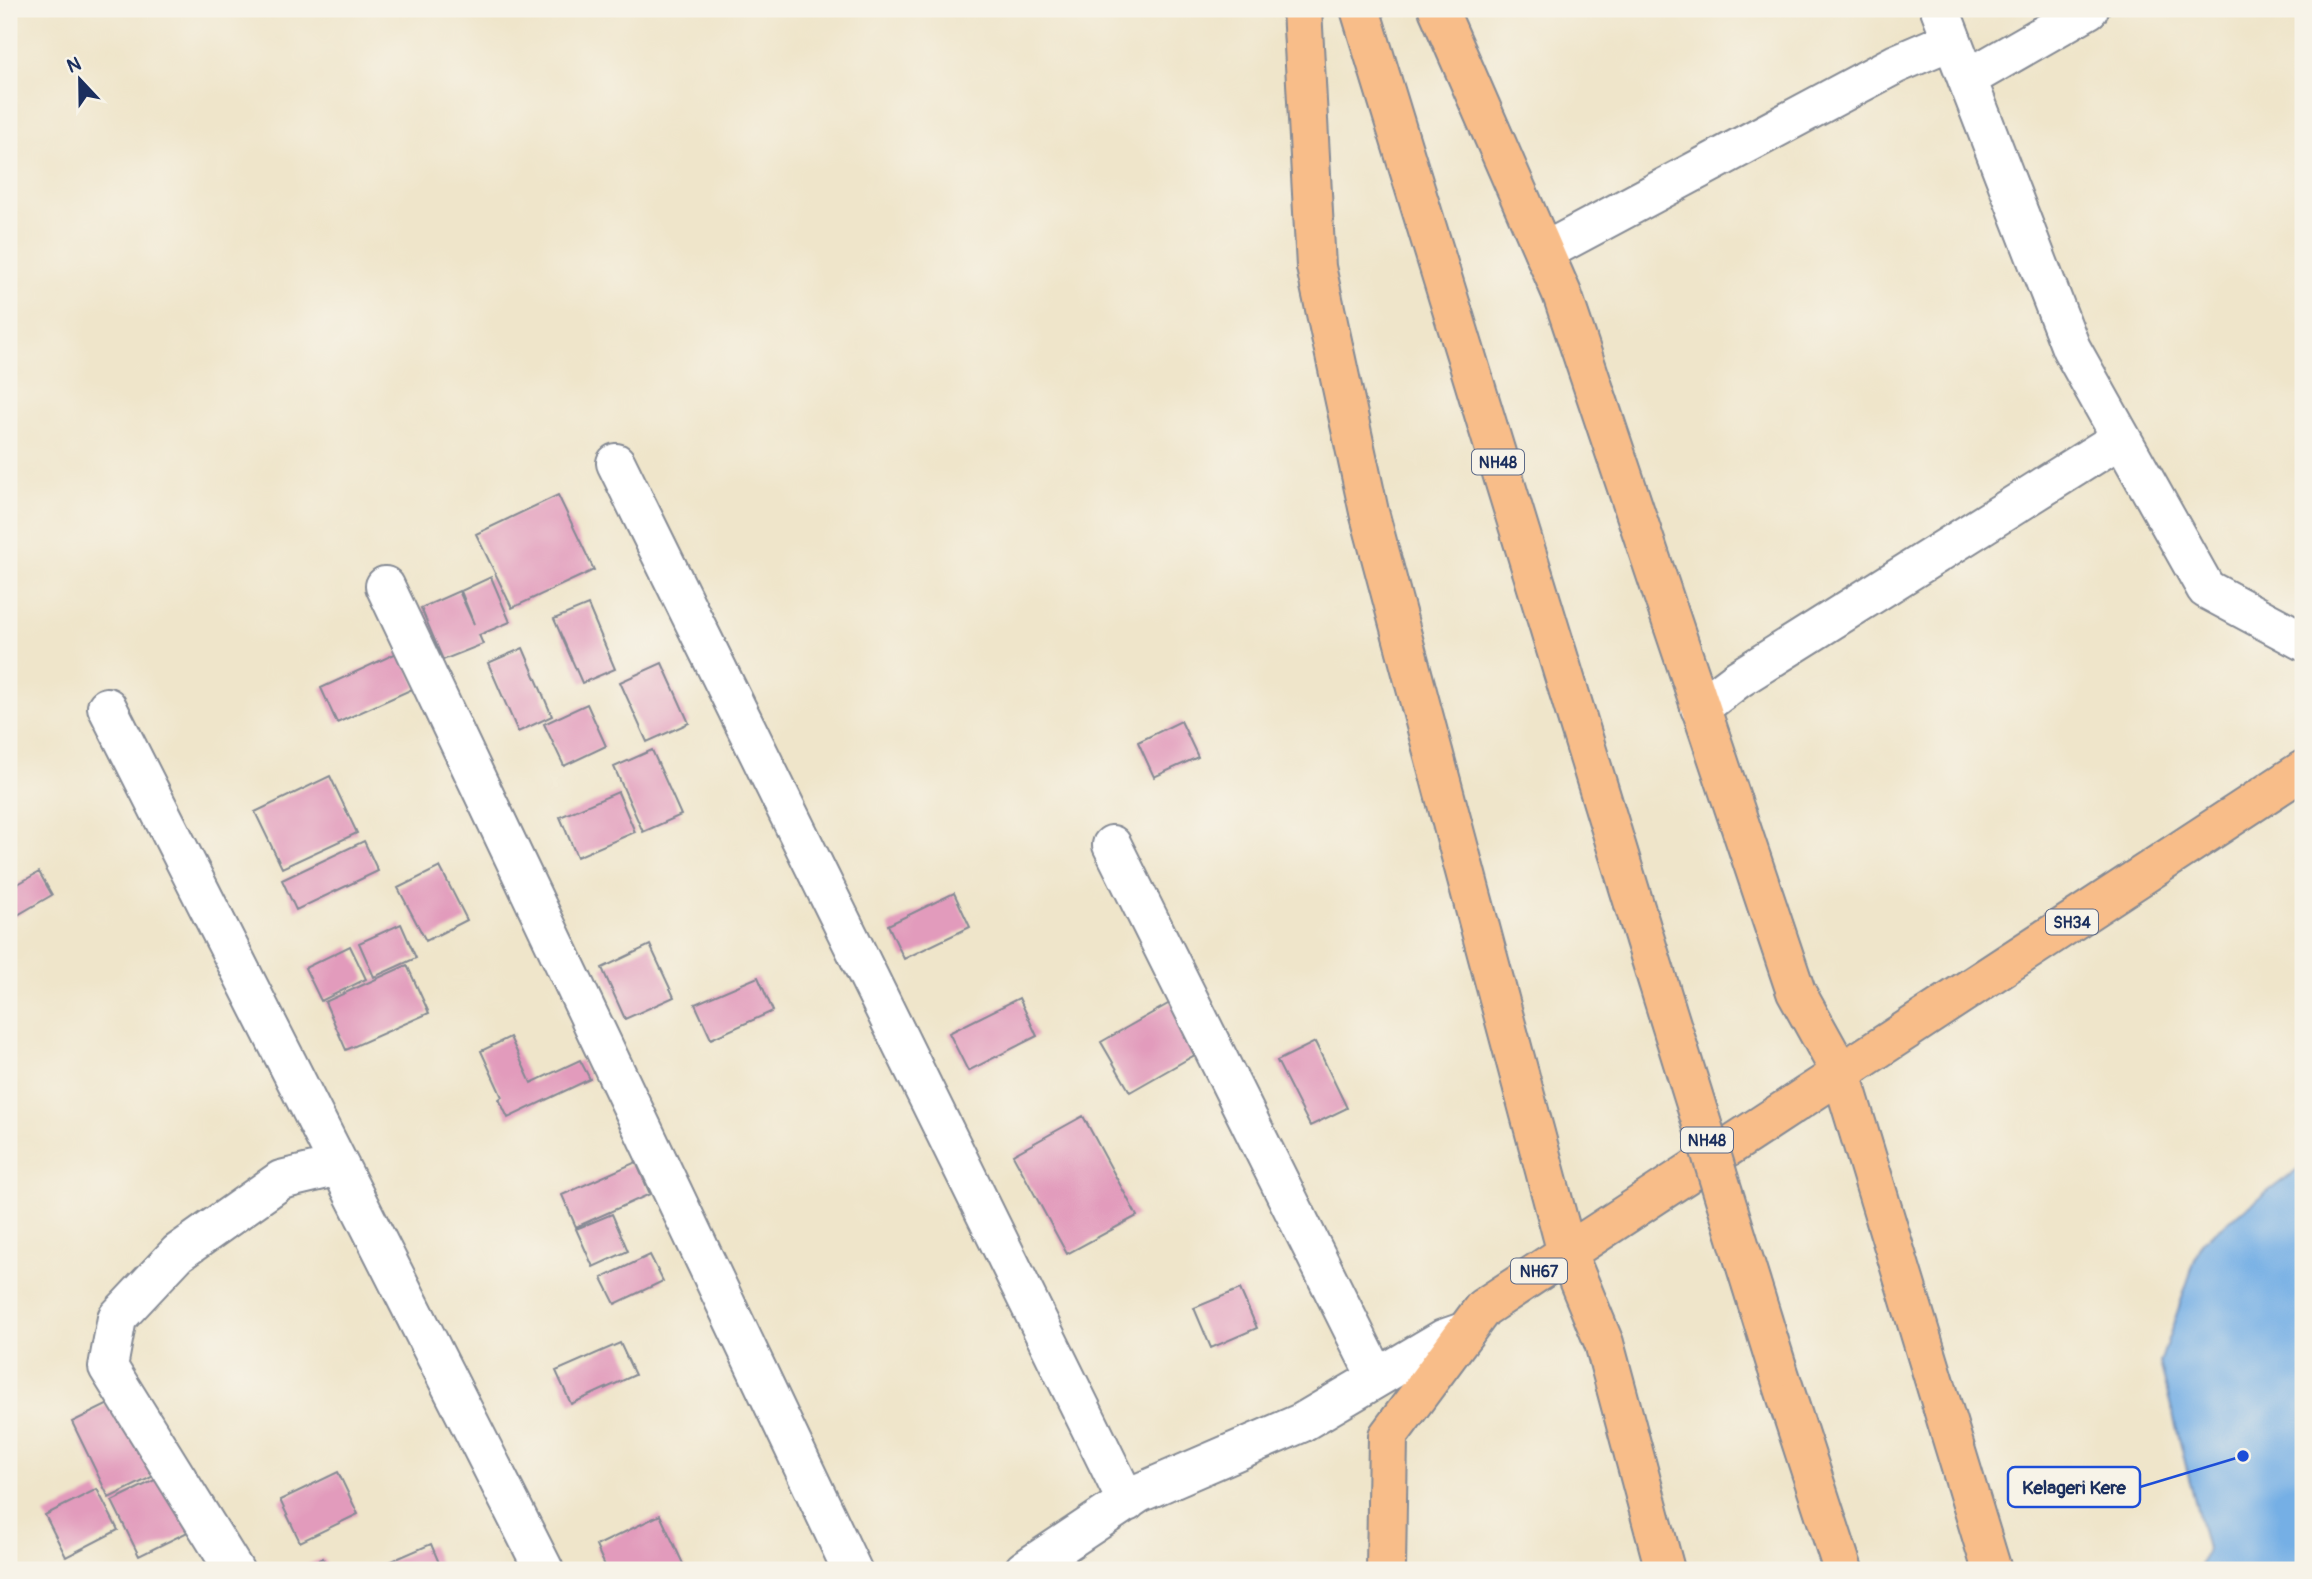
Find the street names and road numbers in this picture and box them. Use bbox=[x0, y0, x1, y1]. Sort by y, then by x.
road number: NH48 bbox=[1472, 449, 1524, 475]
road number: SH34 bbox=[2046, 910, 2098, 934]
road number: NH48 bbox=[1681, 1128, 1733, 1152]
road number: NH67 bbox=[1511, 1259, 1567, 1284]

